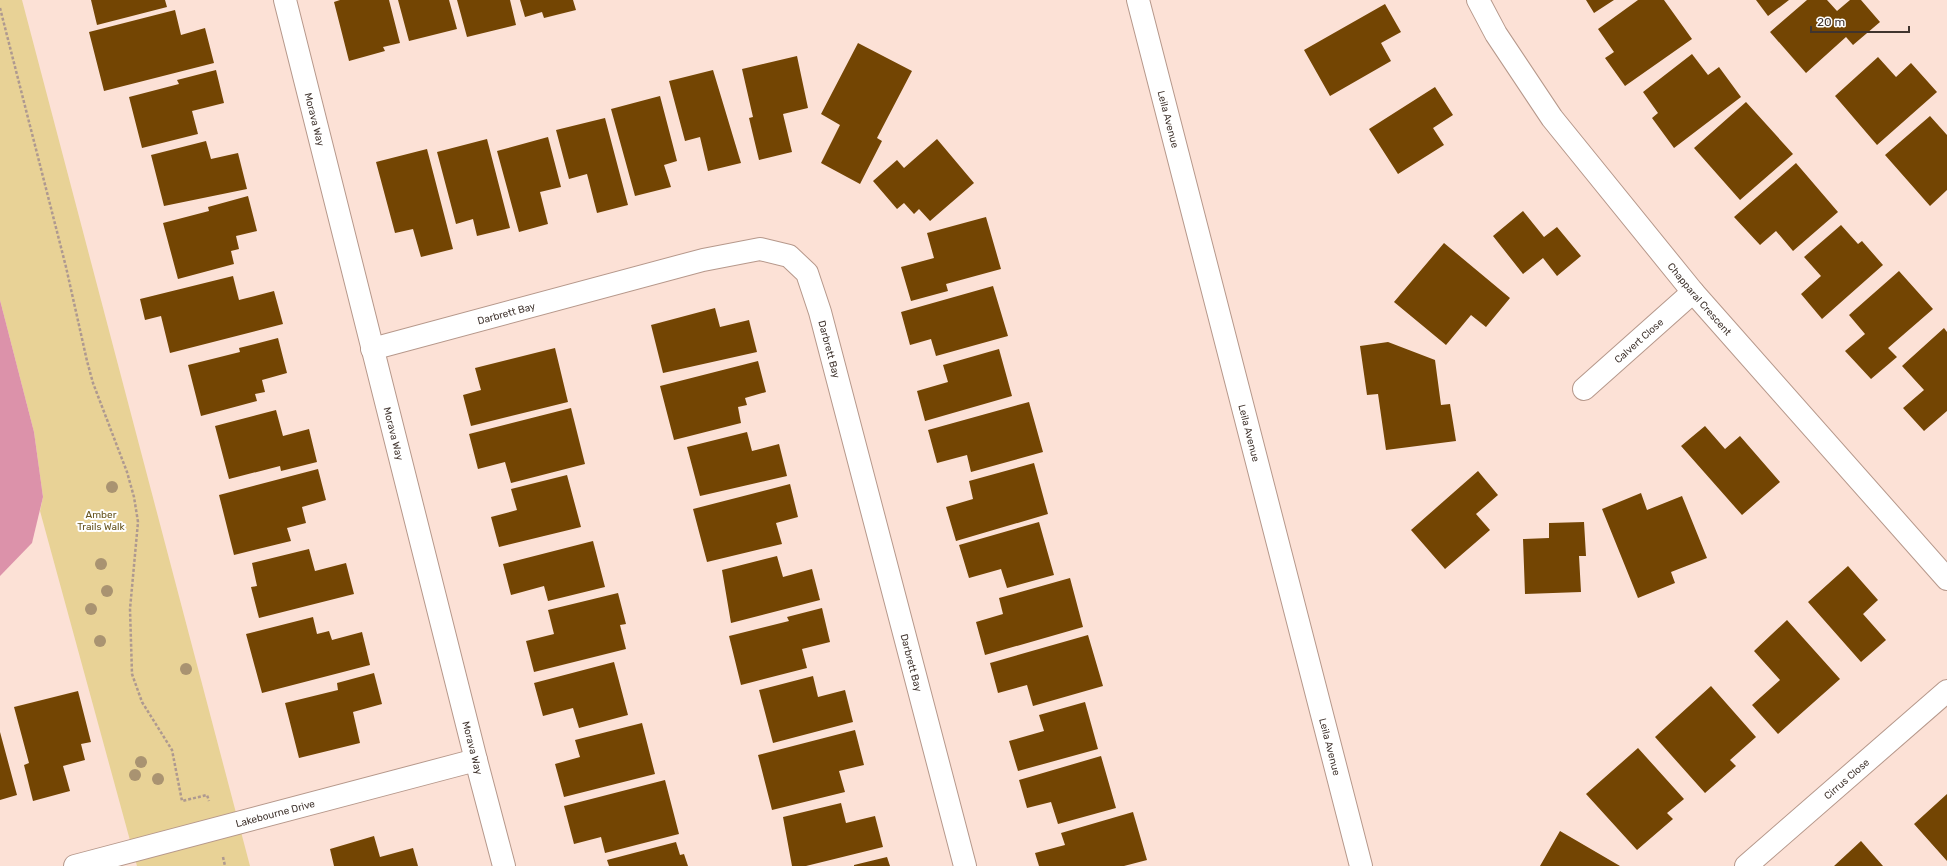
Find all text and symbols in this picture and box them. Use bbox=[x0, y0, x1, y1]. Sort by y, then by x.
scale bar bbox=[1811, 8, 1909, 34]
text: 20 m bbox=[1817, 15, 1845, 29]
street label: Leila Avenue bbox=[1155, 89, 1181, 150]
street label: Morava Way bbox=[302, 92, 327, 148]
street label: Chapparal Crescent bbox=[1665, 261, 1734, 338]
street label: Darbrett Bay bbox=[476, 300, 537, 327]
street label: Calvert Close bbox=[1612, 316, 1666, 366]
street label: Darbrett Bay bbox=[815, 319, 842, 380]
street label: Leila Avenue bbox=[1235, 403, 1262, 463]
street label: Morava Way bbox=[380, 406, 406, 462]
park label: Amber Trails Walk bbox=[77, 509, 126, 533]
street label: Darbrett Bay bbox=[897, 633, 924, 694]
street label: Leila Avenue bbox=[1316, 717, 1343, 777]
street label: Morava Way bbox=[459, 720, 485, 776]
street label: Cirrus Close bbox=[1822, 756, 1872, 802]
street label: Lakebourne Drive bbox=[234, 798, 317, 830]

